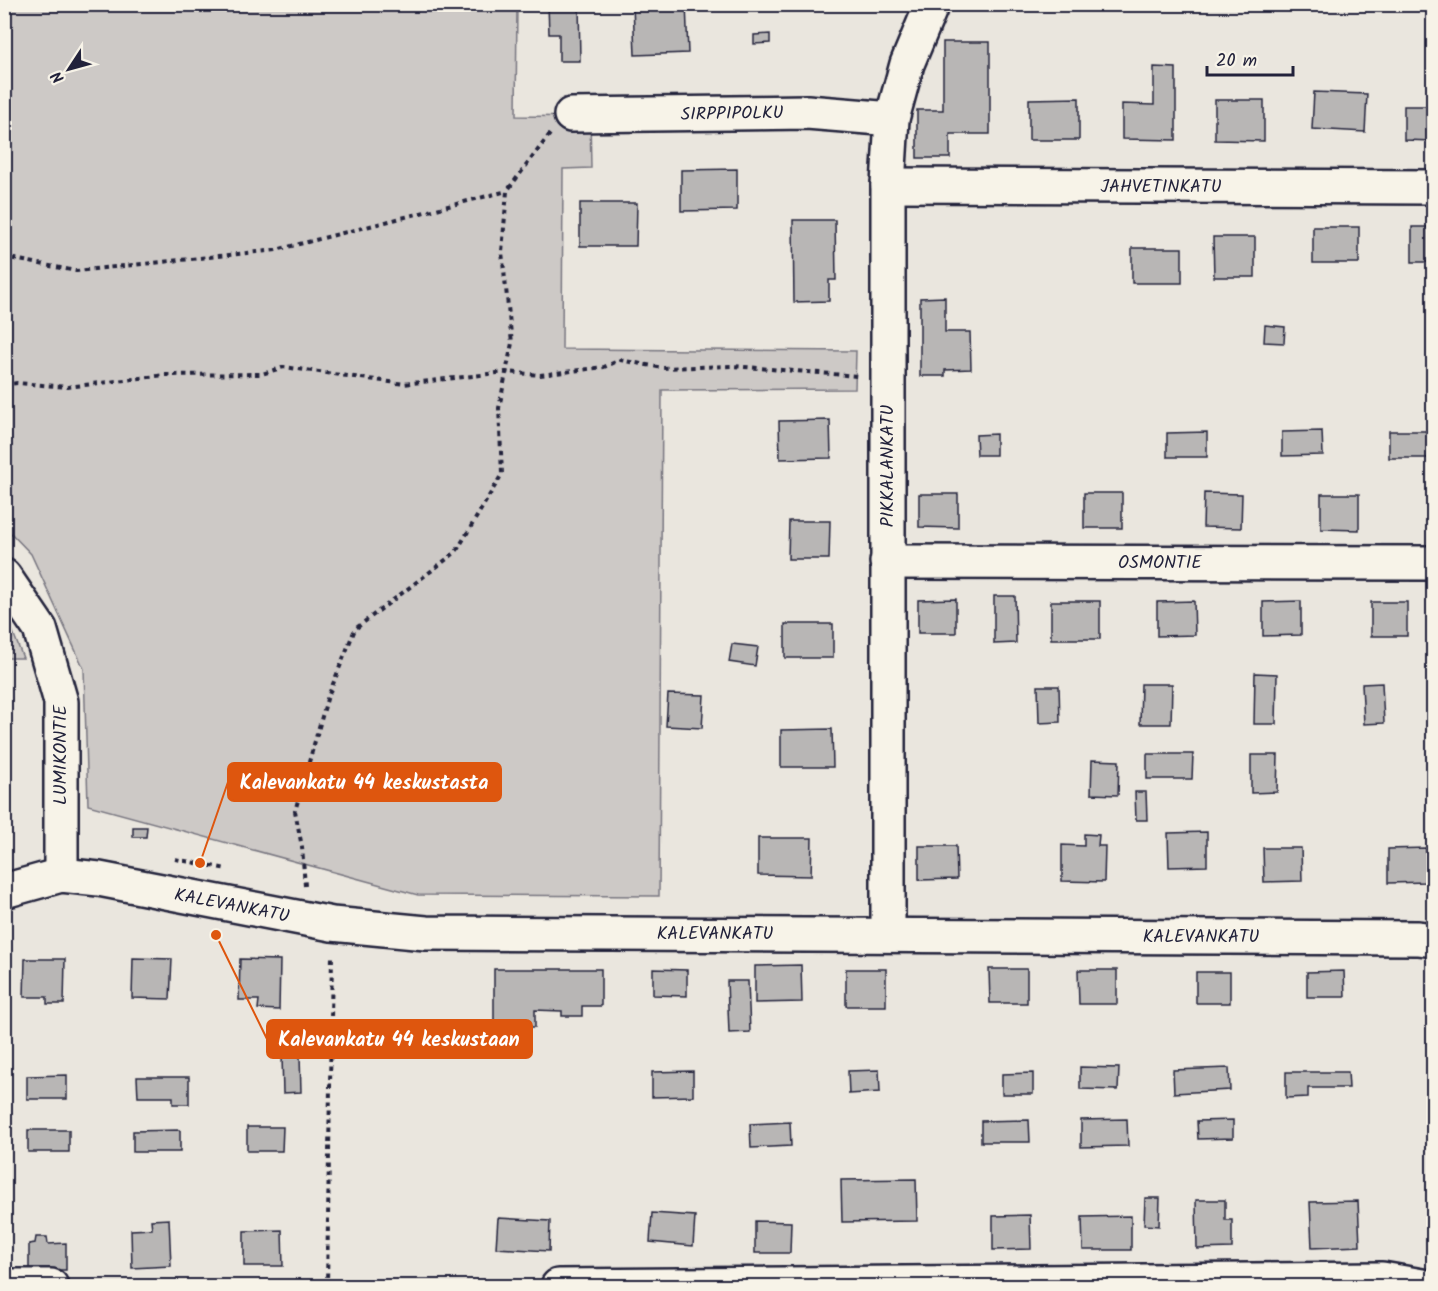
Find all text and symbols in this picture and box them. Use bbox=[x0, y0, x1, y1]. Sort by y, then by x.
north arrow bbox=[39, 39, 99, 99]
scale bar bbox=[1207, 39, 1292, 77]
text: 20 m bbox=[1216, 47, 1257, 76]
text: N bbox=[45, 65, 71, 88]
street label: SIRPPIPOLKU bbox=[680, 99, 784, 130]
street label: JAHVETINKATU bbox=[1101, 173, 1222, 202]
street label: PIKKALANKATU bbox=[874, 405, 903, 527]
street label: OSMONTIE bbox=[1118, 549, 1202, 578]
street label: LUMIKONTIE bbox=[47, 705, 76, 805]
callout: Kalevankatu 44 keskustasta bbox=[228, 763, 501, 801]
text: Kalevankatu 44 keskustasta bbox=[240, 768, 488, 800]
street label: KALEVANKATU bbox=[172, 881, 292, 932]
street label: KALEVANKATU bbox=[657, 920, 774, 949]
street label: KALEVANKATU bbox=[1143, 923, 1260, 952]
callout: Kalevankatu 44 keskustaan bbox=[267, 1020, 532, 1058]
text: Kalevankatu 44 keskustaan bbox=[278, 1025, 520, 1057]

